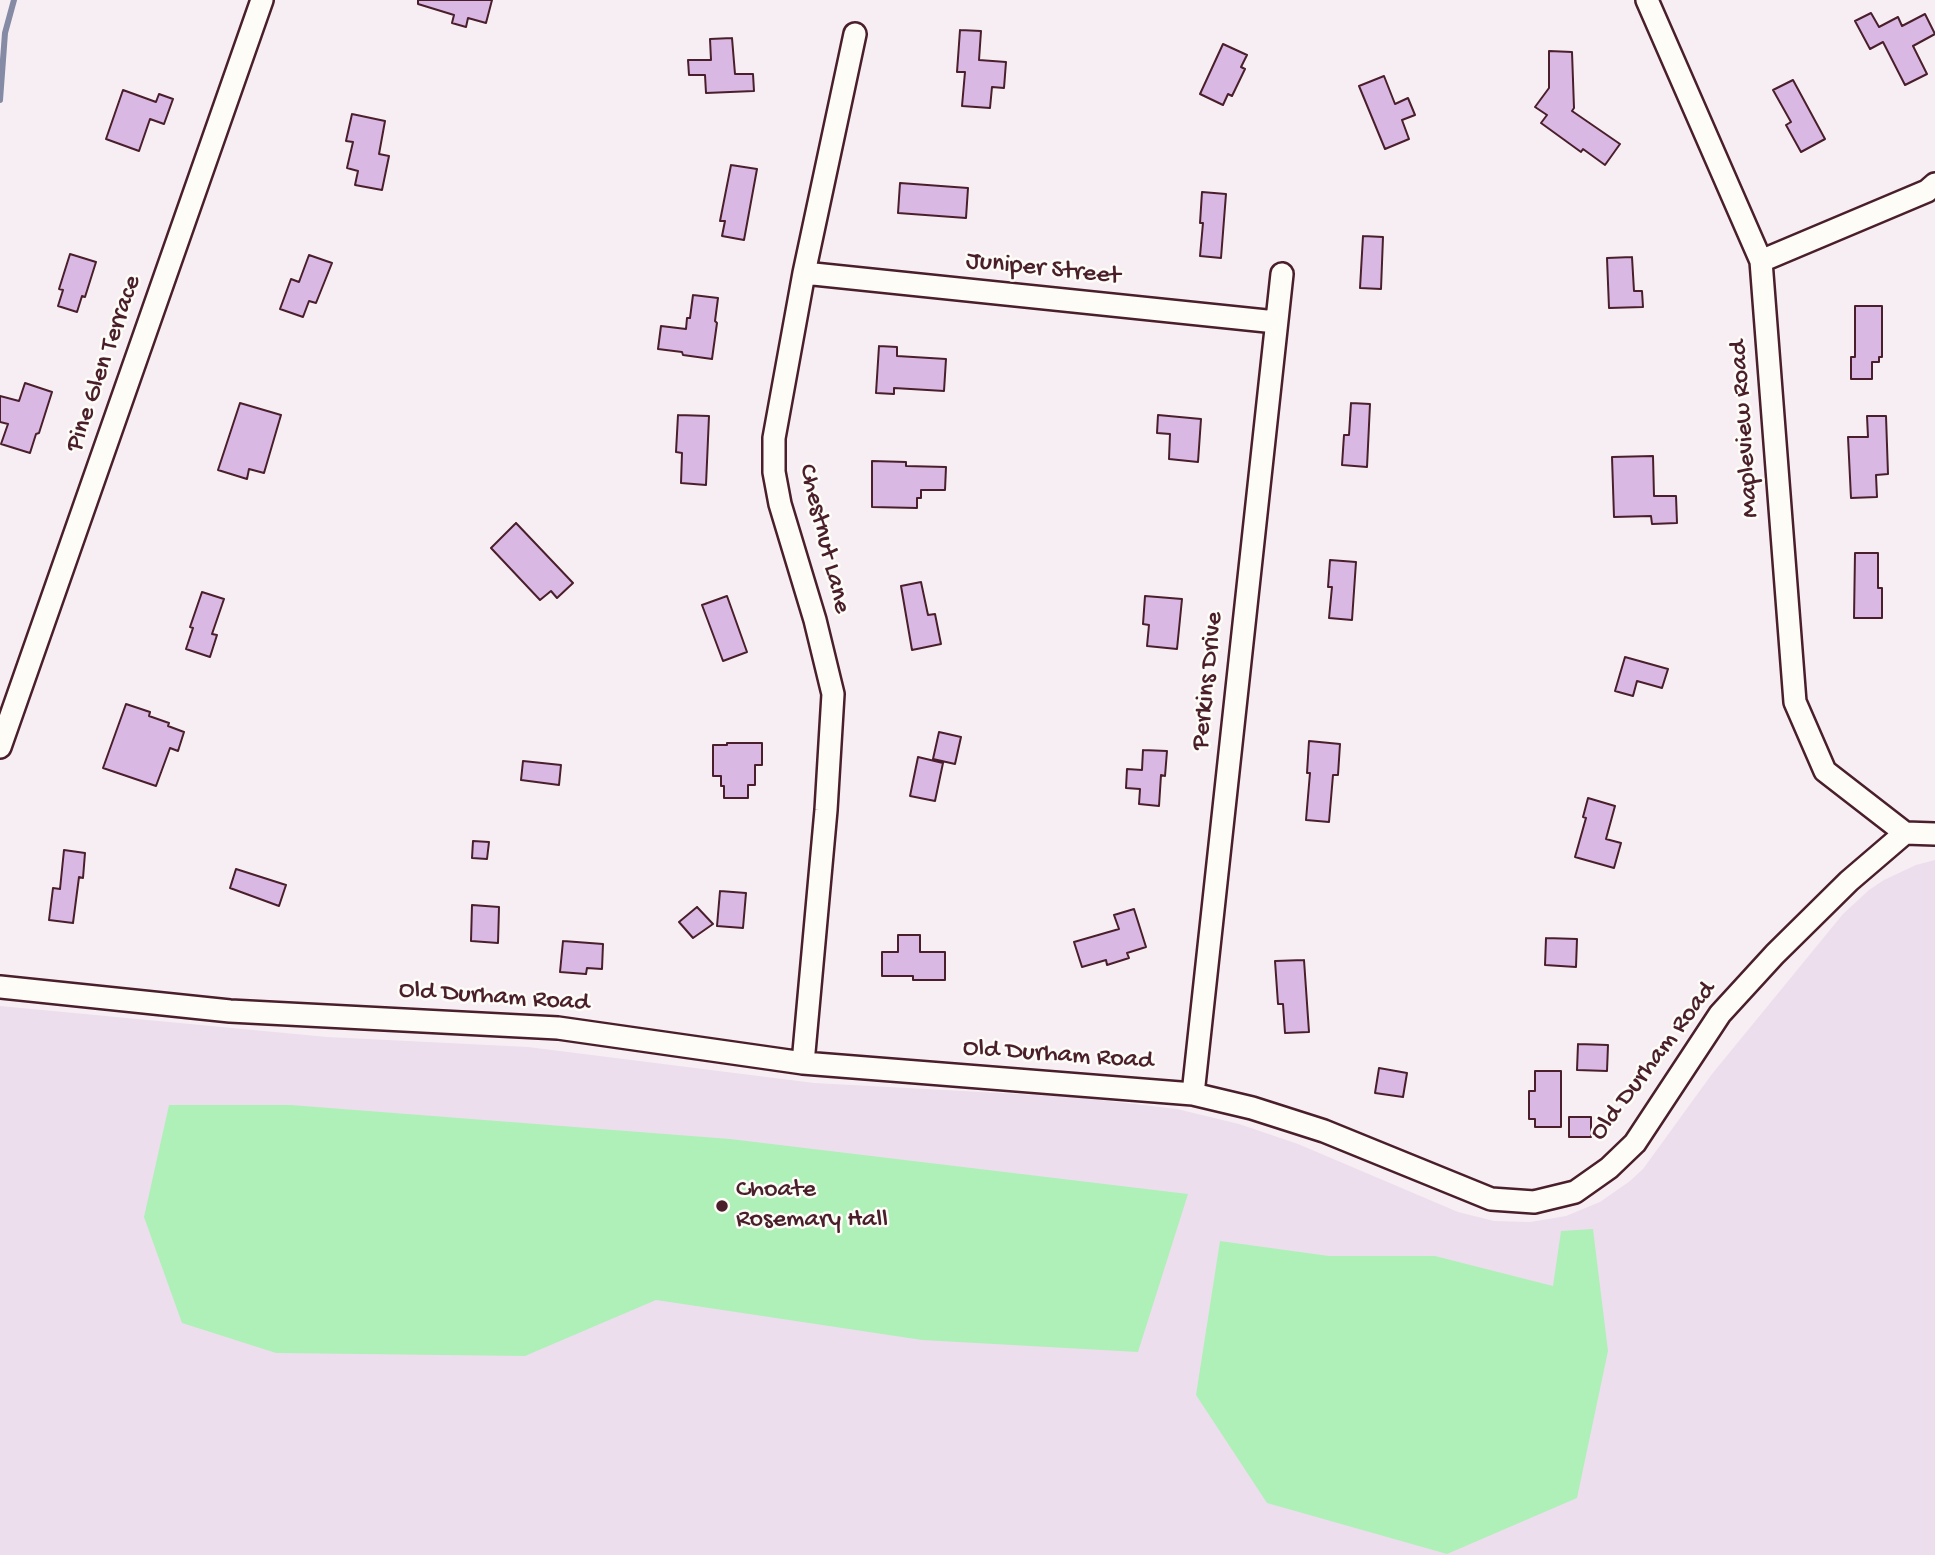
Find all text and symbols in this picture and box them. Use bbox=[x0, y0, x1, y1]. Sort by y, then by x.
street label: Juniper Street bbox=[964, 246, 1122, 294]
street label: Pine Glen Terrace bbox=[60, 272, 150, 456]
street label: Mapleview Road bbox=[1724, 339, 1768, 519]
street label: Chestnut Lane bbox=[789, 461, 857, 617]
street label: Perkins Drive bbox=[1186, 610, 1232, 752]
street label: Old Durham Road bbox=[398, 976, 590, 1020]
street label: Old Durham Road bbox=[1584, 976, 1724, 1148]
street label: Old Durham Road bbox=[962, 1034, 1154, 1078]
place label: Choate Rosemary Hall bbox=[736, 1175, 888, 1236]
marker: Choate Rosemary Hall bbox=[714, 1198, 730, 1214]

